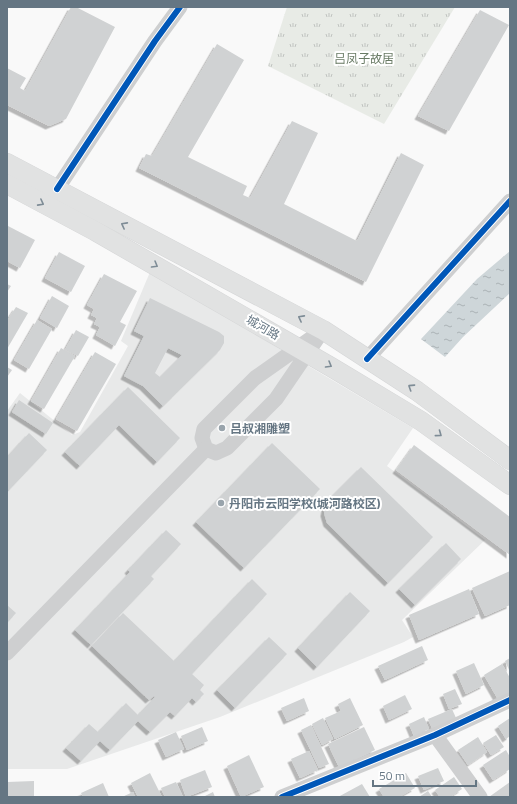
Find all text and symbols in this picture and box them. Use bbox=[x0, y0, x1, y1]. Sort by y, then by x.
park label: 吕凤子故居 bbox=[334, 49, 394, 68]
one-way arrow bbox=[37, 198, 45, 205]
one-way arrow bbox=[121, 222, 128, 230]
one-way arrow bbox=[151, 261, 158, 268]
street label: 城河路 bbox=[243, 310, 283, 344]
one-way arrow bbox=[297, 316, 305, 323]
one-way arrow bbox=[325, 361, 332, 368]
one-way arrow bbox=[408, 384, 415, 392]
place label: 吕叔湘雕塑 bbox=[230, 419, 290, 438]
marker: 吕叔湘雕塑 bbox=[217, 423, 227, 433]
one-way arrow bbox=[435, 429, 442, 437]
place label: 丹阳市云阳学校(城河路校区) bbox=[229, 494, 381, 513]
marker: 丹阳市云阳学校(城河路校区) bbox=[216, 498, 226, 508]
scale bar bbox=[373, 762, 476, 788]
text: 50 m bbox=[379, 766, 405, 785]

